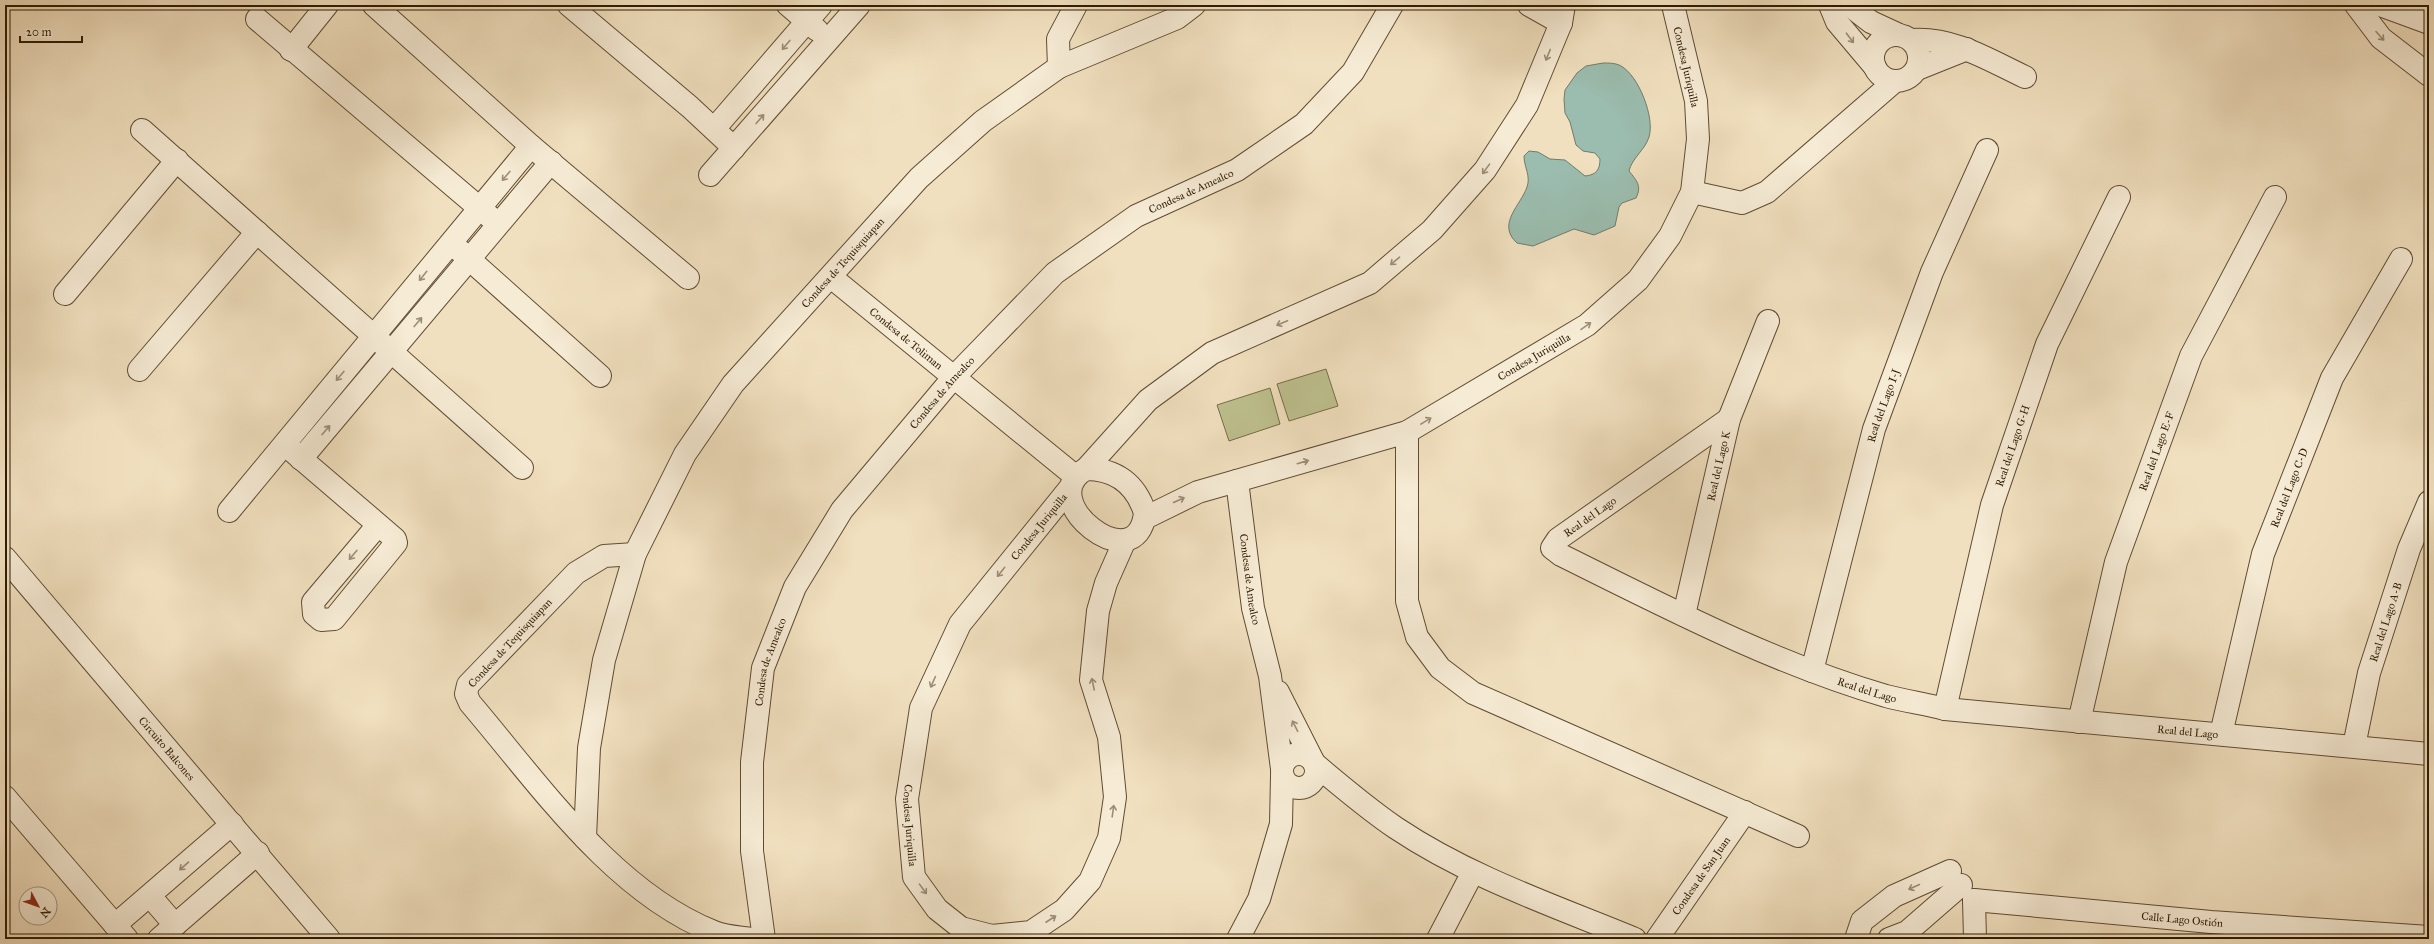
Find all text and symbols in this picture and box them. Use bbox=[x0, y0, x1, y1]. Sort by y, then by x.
scale bar bbox=[20, 18, 82, 44]
text: 20 m bbox=[26, 25, 52, 39]
street label: Condesa Juriquilla bbox=[1669, 26, 1702, 109]
one-way arrow bbox=[2376, 31, 2385, 41]
one-way arrow bbox=[1845, 32, 1854, 43]
one-way arrow bbox=[782, 40, 791, 50]
one-way arrow bbox=[1543, 49, 1551, 61]
one-way arrow bbox=[755, 114, 764, 124]
one-way arrow bbox=[1482, 163, 1490, 174]
street label: Condesa de Amealco bbox=[1146, 166, 1236, 216]
one-way arrow bbox=[501, 170, 510, 181]
street label: Condesa de Tequisquiapan bbox=[799, 215, 887, 310]
one-way arrow bbox=[1390, 257, 1401, 266]
one-way arrow bbox=[419, 270, 428, 281]
street label: Condesa de Toliman bbox=[867, 305, 946, 372]
one-way arrow bbox=[414, 316, 423, 327]
one-way arrow bbox=[1276, 320, 1288, 327]
one-way arrow bbox=[1580, 322, 1591, 330]
street label: Condesa Juriquilla bbox=[1495, 330, 1573, 383]
street label: Condesa de Amealco bbox=[907, 353, 977, 431]
street label: Real del Lago I-J bbox=[1864, 366, 1903, 444]
one-way arrow bbox=[336, 371, 345, 382]
street label: Real del Lago G-H bbox=[1992, 403, 2032, 488]
street label: Real del Lago E-F bbox=[2136, 410, 2177, 493]
one-way arrow bbox=[1420, 416, 1432, 424]
one-way arrow bbox=[322, 424, 331, 435]
street label: Real del Lago K bbox=[1704, 428, 1733, 502]
street label: Real del Lago C-D bbox=[2268, 446, 2311, 529]
one-way arrow bbox=[1297, 458, 1310, 465]
street label: Condesa Juriquilla bbox=[1008, 491, 1071, 564]
street label: Real del Lago bbox=[1561, 494, 1619, 540]
one-way arrow bbox=[1173, 496, 1185, 503]
street label: Condesa de Amealco bbox=[1237, 533, 1264, 626]
one-way arrow bbox=[348, 550, 357, 560]
one-way arrow bbox=[997, 567, 1006, 578]
street label: Real del Lago A-B bbox=[2366, 581, 2404, 664]
street label: Condesa de Tequisquiapan bbox=[465, 596, 555, 691]
street label: Condesa de Amealco bbox=[752, 616, 789, 707]
street label: Real del Lago bbox=[1836, 674, 1898, 705]
one-way arrow bbox=[929, 675, 936, 687]
one-way arrow bbox=[1089, 677, 1097, 690]
street label: Circuito Balcones bbox=[136, 714, 198, 783]
one-way arrow bbox=[1291, 720, 1298, 732]
street label: Real del Lago bbox=[2157, 722, 2219, 741]
street label: Condesa Juriquilla bbox=[900, 783, 920, 867]
one-way arrow bbox=[1109, 805, 1117, 818]
street label: Condesa de San Juan bbox=[1669, 834, 1733, 918]
one-way arrow bbox=[179, 861, 189, 871]
one-way arrow bbox=[919, 883, 927, 894]
one-way arrow bbox=[1908, 884, 1920, 891]
north arrow bbox=[18, 886, 58, 926]
text: N bbox=[37, 904, 53, 921]
street label: Calle Lago Ostión bbox=[2141, 909, 2223, 929]
one-way arrow bbox=[1045, 915, 1056, 923]

